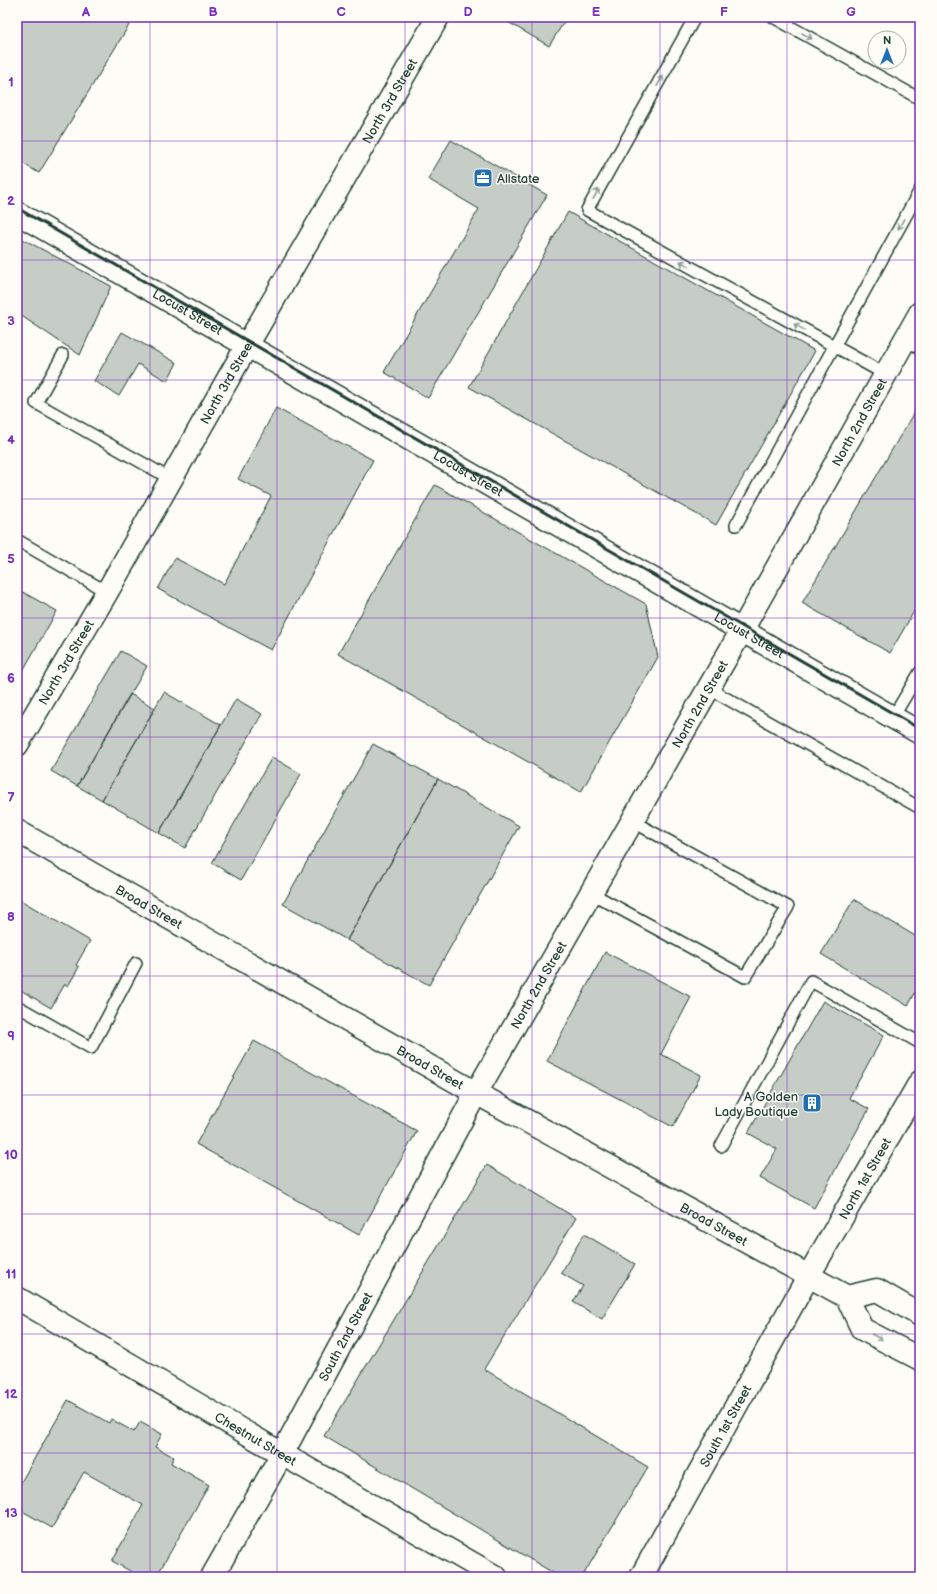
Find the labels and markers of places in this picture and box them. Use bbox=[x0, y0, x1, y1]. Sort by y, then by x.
office icon: Allstate bbox=[472, 167, 494, 189]
place label: Allstate bbox=[497, 171, 540, 187]
place label: A Golden Lady Boutique bbox=[715, 1089, 798, 1120]
building icon: A Golden Lady Boutique bbox=[801, 1092, 823, 1114]

